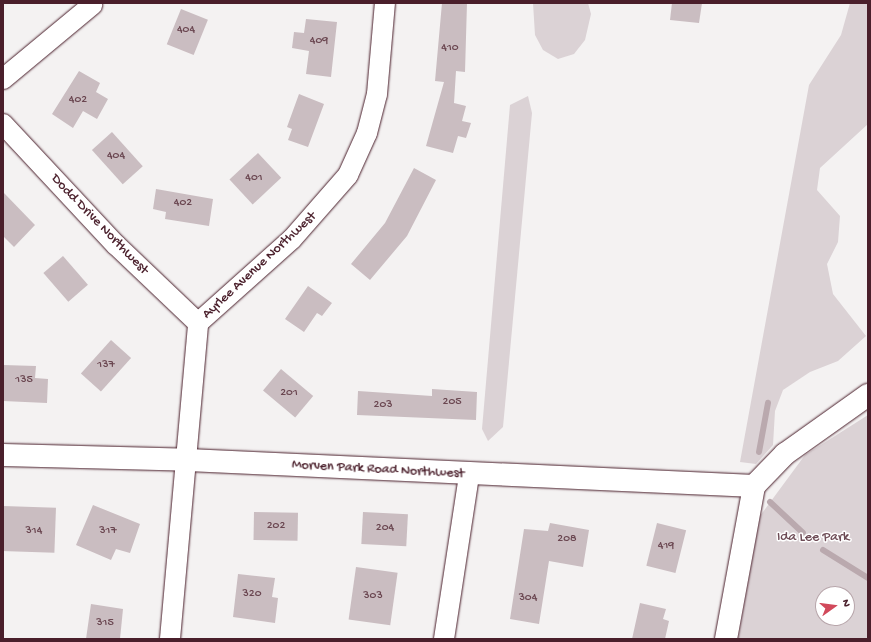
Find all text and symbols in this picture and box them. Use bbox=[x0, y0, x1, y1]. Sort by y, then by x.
house number: 404 bbox=[177, 24, 195, 38]
house number: 409 bbox=[310, 35, 328, 49]
house number: 410 bbox=[441, 42, 459, 56]
house number: 402 bbox=[69, 94, 87, 108]
house number: 404 bbox=[107, 150, 125, 164]
street label: Dodd Drive Northwest bbox=[47, 171, 151, 279]
house number: 401 bbox=[245, 172, 263, 186]
house number: 402 bbox=[174, 197, 192, 211]
street label: Ayrlee Avenue Northwest bbox=[199, 209, 321, 323]
house number: 137 bbox=[97, 359, 115, 373]
house number: 135 bbox=[15, 374, 33, 388]
house number: 201 bbox=[280, 387, 298, 401]
house number: 205 bbox=[442, 396, 462, 410]
house number: 203 bbox=[374, 399, 392, 413]
street label: Morven Park Road Northwest bbox=[291, 457, 465, 483]
house number: 202 bbox=[267, 520, 285, 534]
house number: 204 bbox=[376, 522, 394, 536]
house number: 314 bbox=[26, 525, 42, 539]
house number: 317 bbox=[99, 525, 117, 539]
park label: Ida Lee Park bbox=[777, 530, 849, 546]
house number: 208 bbox=[557, 533, 577, 547]
house number: 419 bbox=[658, 540, 674, 554]
north arrow bbox=[815, 586, 855, 626]
house number: 320 bbox=[243, 588, 261, 602]
house number: 303 bbox=[363, 590, 383, 604]
house number: 304 bbox=[519, 592, 537, 606]
text: N bbox=[839, 598, 852, 608]
house number: 315 bbox=[96, 617, 114, 631]

